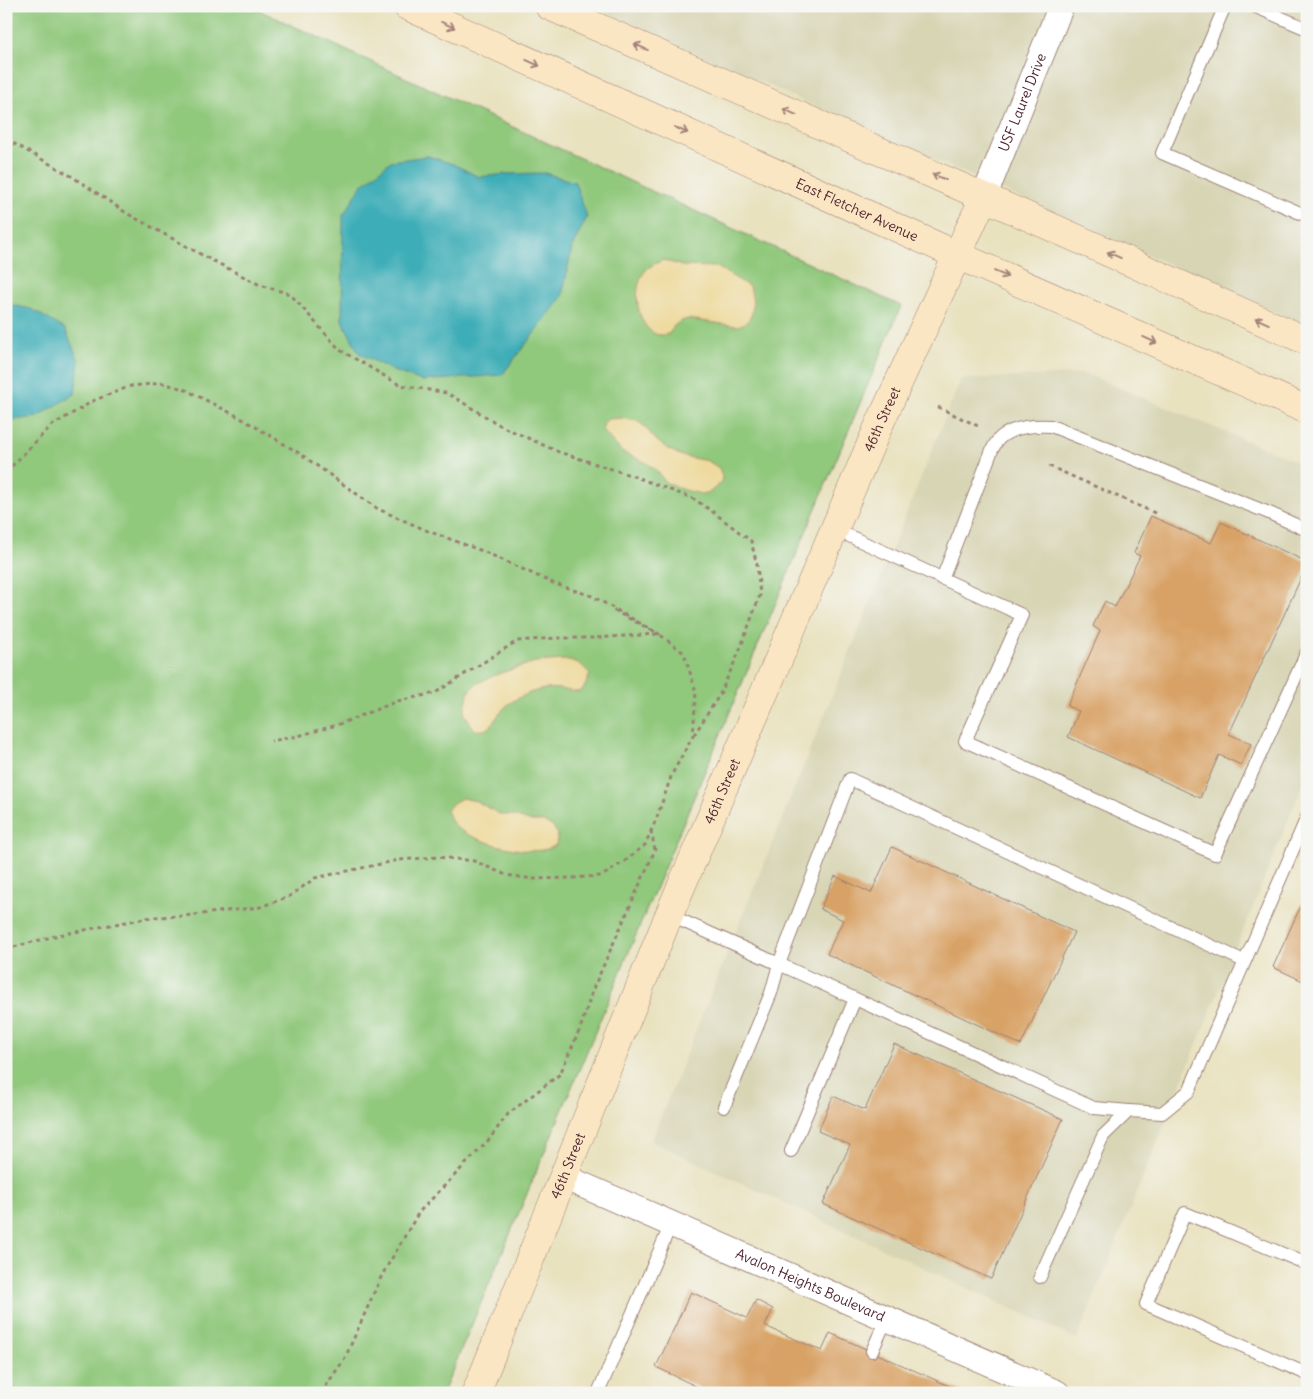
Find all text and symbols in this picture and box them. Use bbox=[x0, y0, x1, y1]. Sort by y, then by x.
one-way arrow bbox=[440, 20, 455, 30]
one-way arrow bbox=[634, 41, 649, 51]
street label: USF Laurel Drive bbox=[994, 50, 1050, 154]
one-way arrow bbox=[525, 59, 540, 69]
one-way arrow bbox=[783, 106, 798, 116]
one-way arrow bbox=[673, 126, 688, 136]
one-way arrow bbox=[932, 172, 947, 182]
street label: East Fletcher Avenue bbox=[793, 174, 921, 245]
one-way arrow bbox=[1107, 250, 1122, 260]
one-way arrow bbox=[993, 270, 1008, 280]
one-way arrow bbox=[1255, 316, 1270, 326]
one-way arrow bbox=[1142, 336, 1157, 346]
street label: 46th Street bbox=[860, 384, 905, 455]
street label: 46th Street bbox=[700, 756, 744, 827]
street label: 46th Street bbox=[546, 1130, 589, 1201]
street label: Avalon Heights Boulevard bbox=[733, 1244, 888, 1326]

